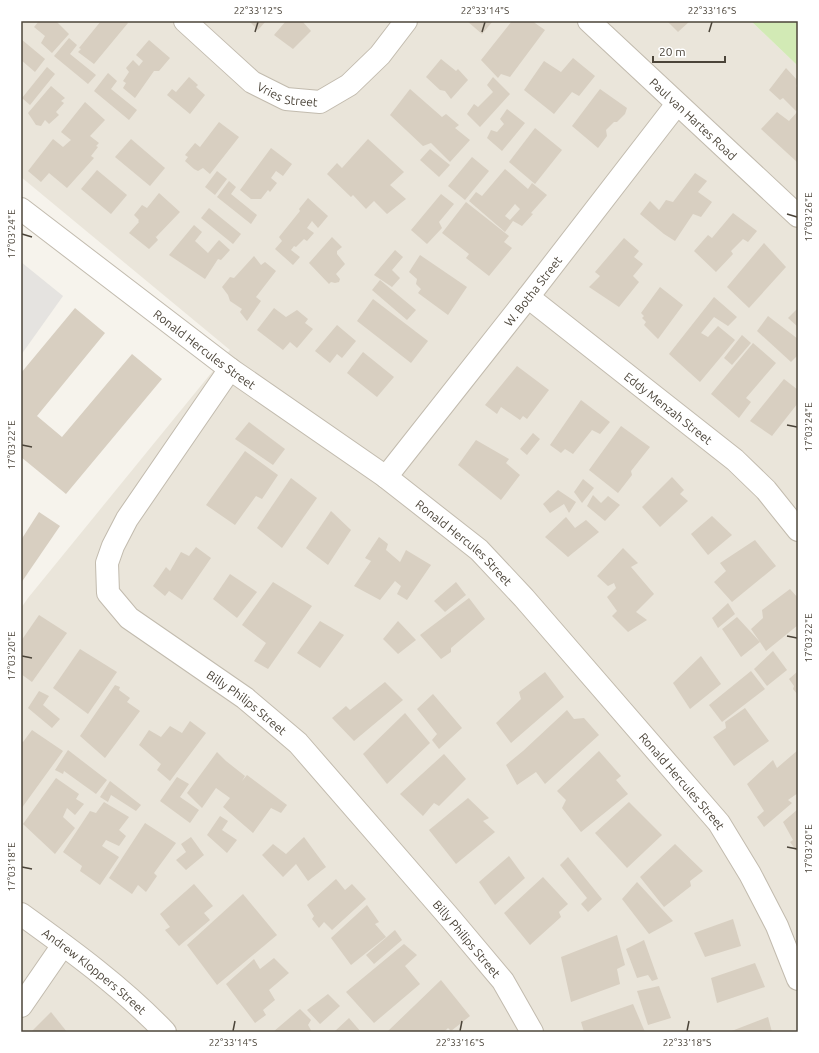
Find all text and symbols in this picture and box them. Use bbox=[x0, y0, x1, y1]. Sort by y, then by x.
text: 22°33'12"S bbox=[234, 5, 282, 16]
text: 22°33'14"S bbox=[461, 5, 509, 16]
text: 22°33'16"S bbox=[688, 5, 736, 16]
scale bar bbox=[653, 38, 725, 64]
text: 20 m bbox=[659, 45, 686, 58]
street label: Paul van Hartes Road bbox=[648, 75, 740, 162]
street label: Vries Street bbox=[255, 79, 319, 108]
text: 17°03'26"E bbox=[803, 192, 814, 242]
text: 17°03'24"E bbox=[6, 209, 17, 259]
street label: W. Botha Street bbox=[501, 253, 564, 328]
street label: Ronald Hercules Street bbox=[151, 307, 258, 391]
street label: Eddy Menzah Street bbox=[622, 369, 715, 446]
text: 17°03'24"E bbox=[803, 402, 814, 452]
text: 17°03'22"E bbox=[6, 420, 17, 470]
street label: Ronald Hercules Street bbox=[414, 497, 515, 588]
text: 17°03'22"E bbox=[803, 613, 814, 663]
text: 17°03'20"E bbox=[6, 631, 17, 681]
street label: Billy Philips Street bbox=[205, 667, 289, 737]
street label: Ronald Hercules Street bbox=[637, 730, 728, 832]
text: 17°03'20"E bbox=[803, 824, 814, 874]
text: 17°03'18"E bbox=[6, 842, 17, 892]
street label: Billy Philips Street bbox=[431, 897, 504, 980]
street label: Andrew Kloppers Street bbox=[40, 925, 149, 1017]
text: 22°33'14"S bbox=[209, 1037, 257, 1048]
text: 22°33'16"S bbox=[436, 1037, 484, 1048]
text: 22°33'18"S bbox=[663, 1037, 711, 1048]

